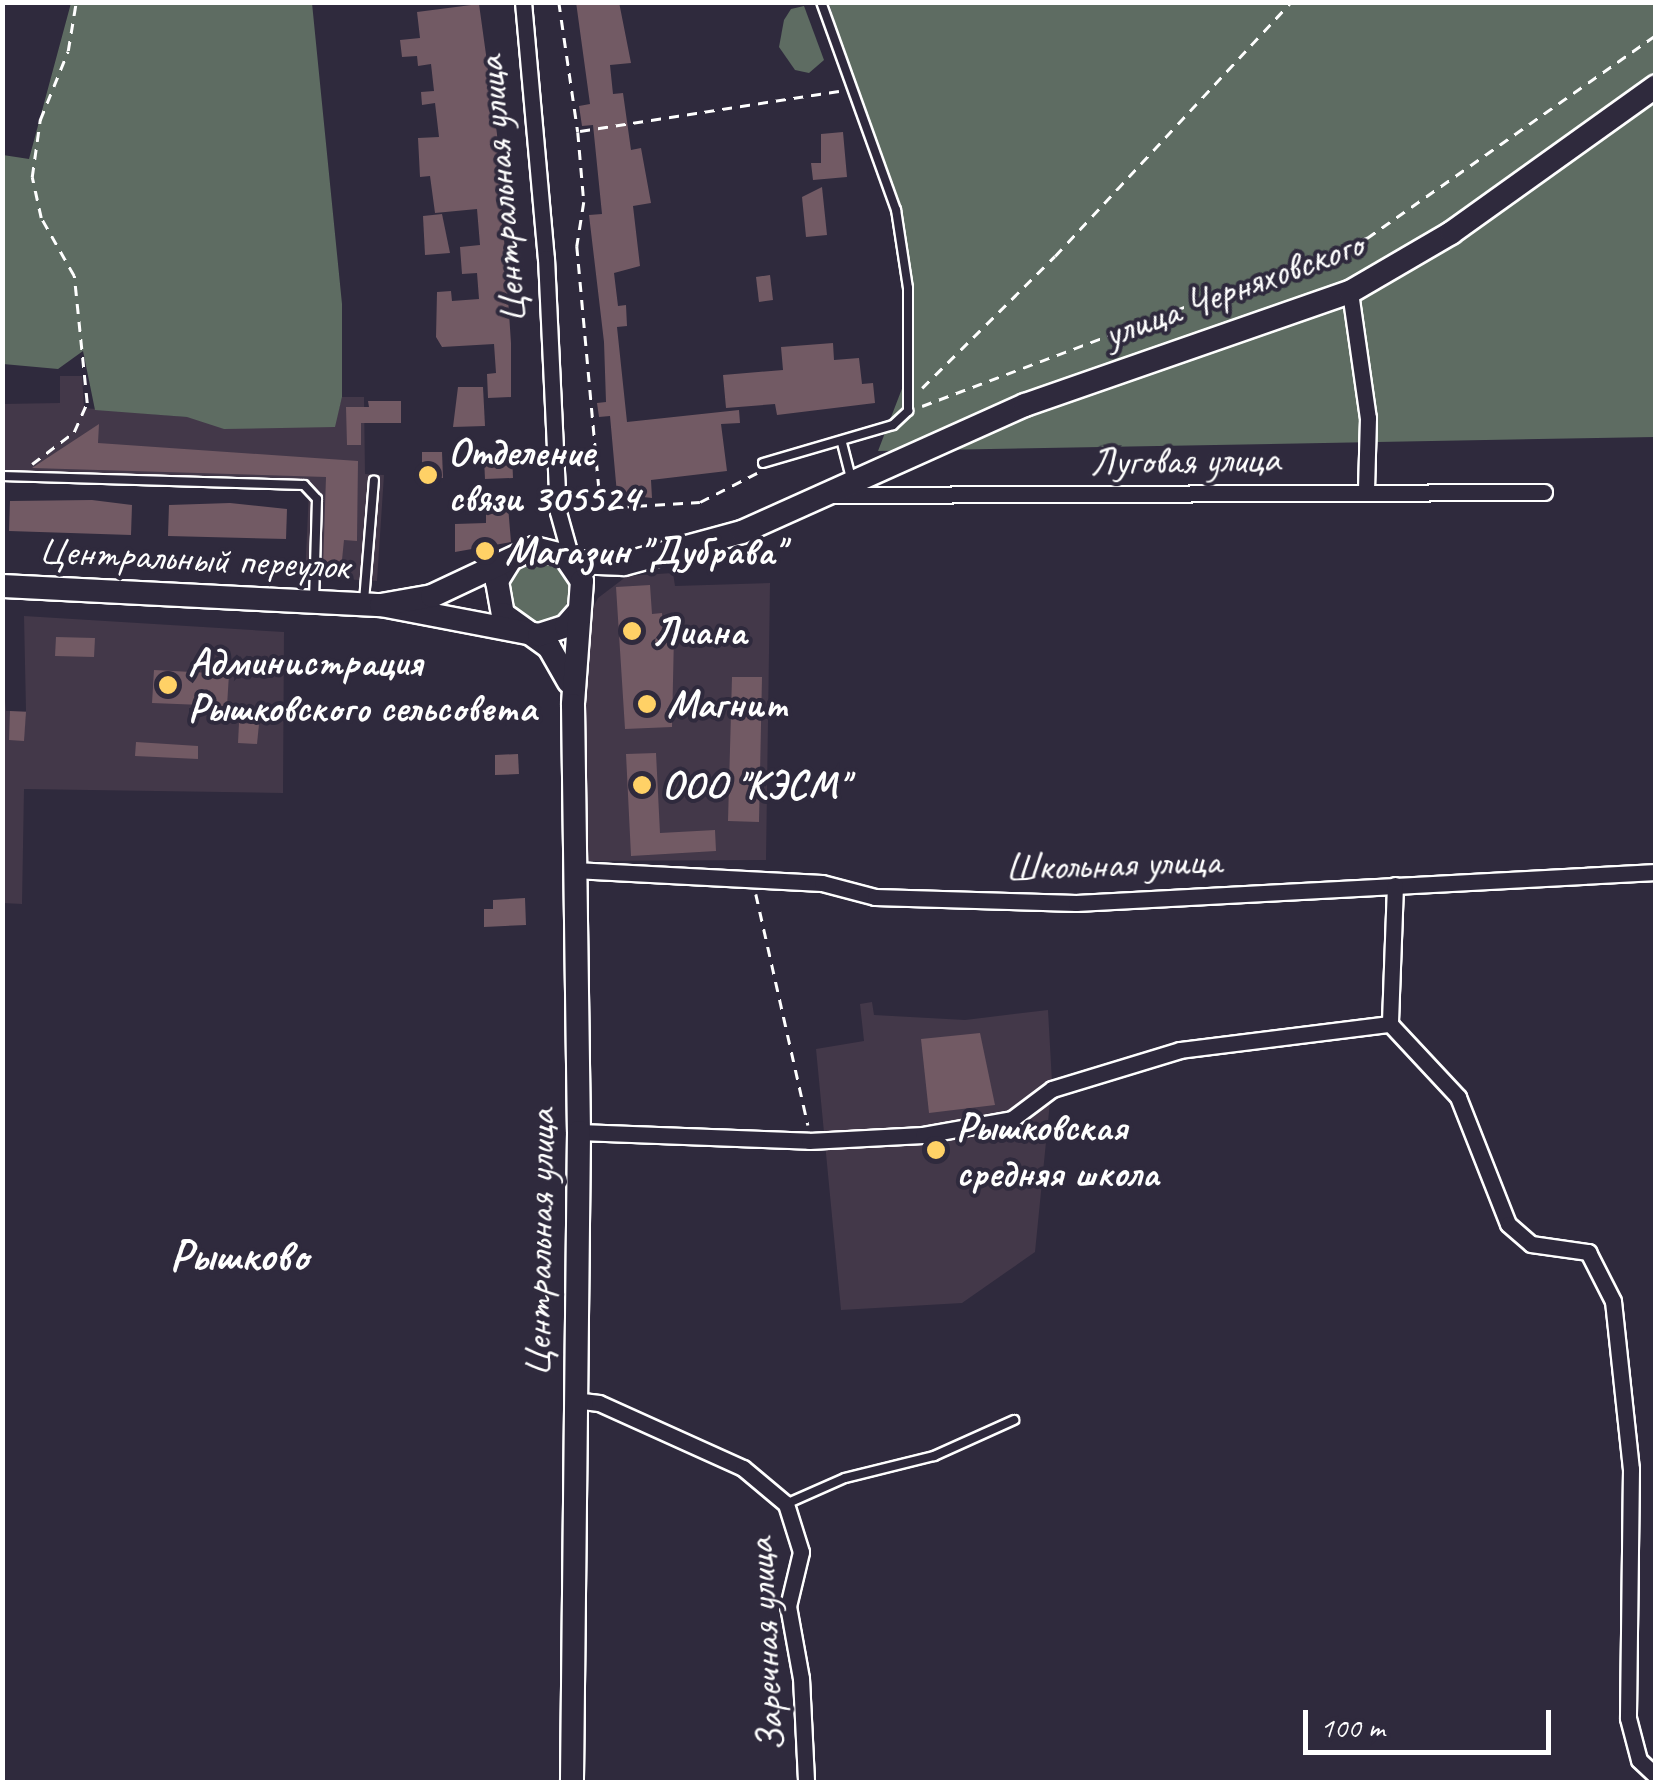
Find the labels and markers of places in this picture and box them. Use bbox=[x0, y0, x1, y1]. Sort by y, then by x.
place label: Отделение связи 305524 bbox=[448, 428, 639, 522]
marker: Отделение связи 305524 bbox=[417, 464, 439, 486]
place label: Магазин "Дубрава" bbox=[505, 527, 783, 575]
marker: Магазин "Дубрава" bbox=[474, 540, 496, 562]
place label: Лиана bbox=[652, 607, 746, 655]
marker: Лиана bbox=[621, 620, 643, 642]
place label: Администрация Рышковского сельсовета bbox=[188, 638, 536, 732]
marker: Администрация Рышковского сельсовета bbox=[157, 674, 179, 696]
place label: Магнит bbox=[667, 680, 788, 728]
marker: Магнит bbox=[636, 693, 658, 715]
place label: ООО "КЭСМ" bbox=[662, 761, 847, 809]
marker: ООО "КЭСМ" bbox=[631, 774, 653, 796]
place label: Рышковская средняя школа bbox=[956, 1103, 1159, 1197]
marker: Рышковская средняя школа bbox=[925, 1139, 947, 1161]

